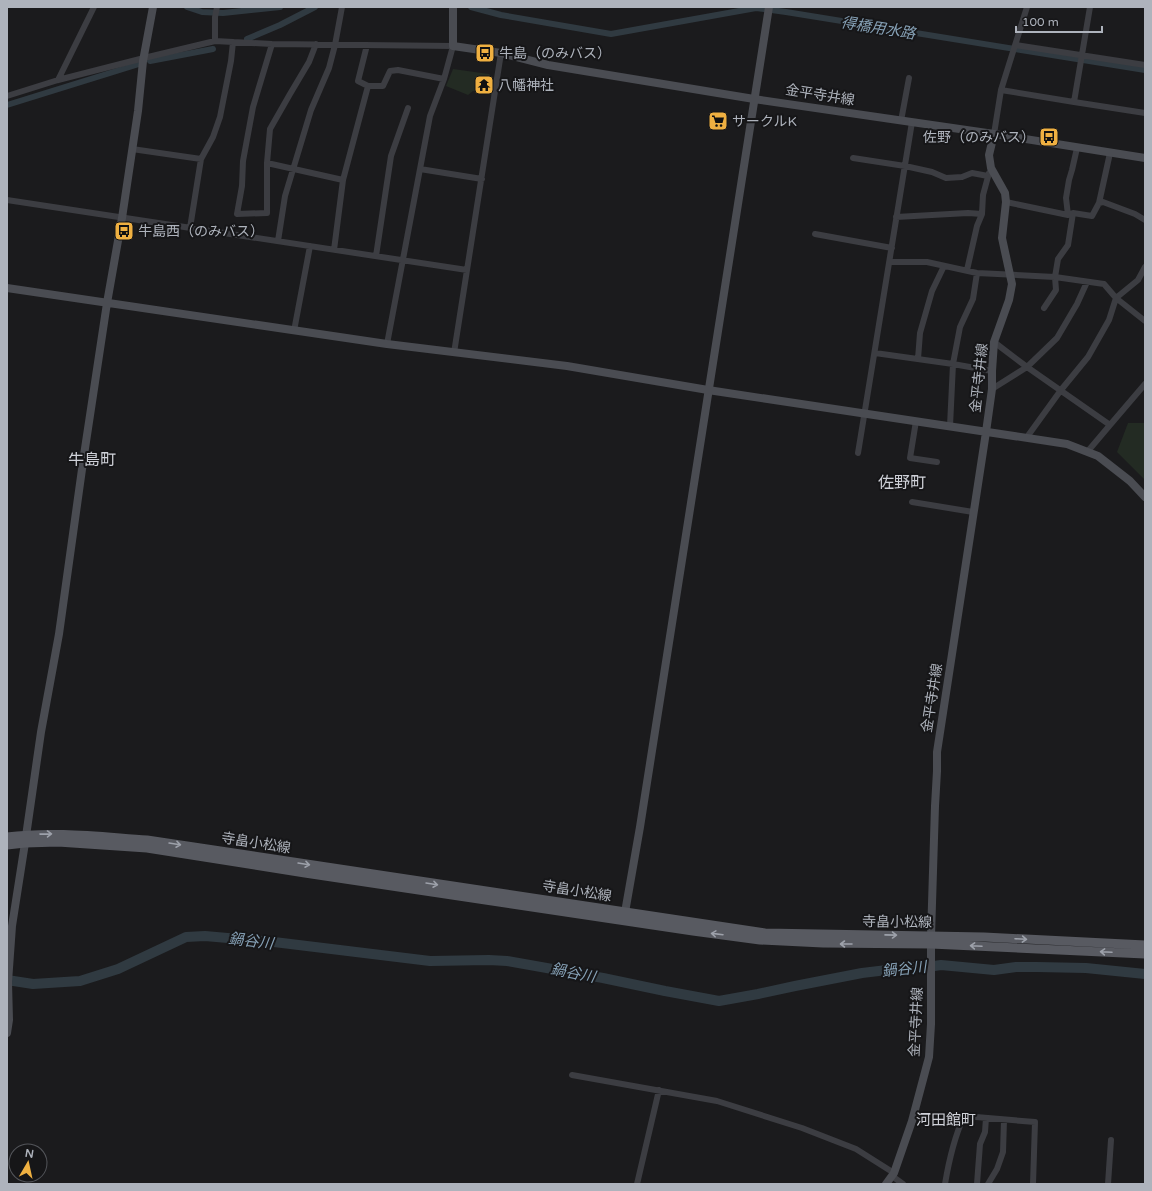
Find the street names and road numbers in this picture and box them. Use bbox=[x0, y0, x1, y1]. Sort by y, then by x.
street label: 金平寺井線 bbox=[784, 81, 856, 109]
street label: 金平寺井線 bbox=[967, 342, 991, 414]
street label: 金平寺井線 bbox=[918, 662, 946, 734]
street label: 寺畠小松線 bbox=[220, 829, 292, 857]
street label: 寺畠小松線 bbox=[541, 877, 613, 905]
street label: 寺畠小松線 bbox=[862, 913, 932, 931]
street label: 金平寺井線 bbox=[906, 987, 926, 1057]

